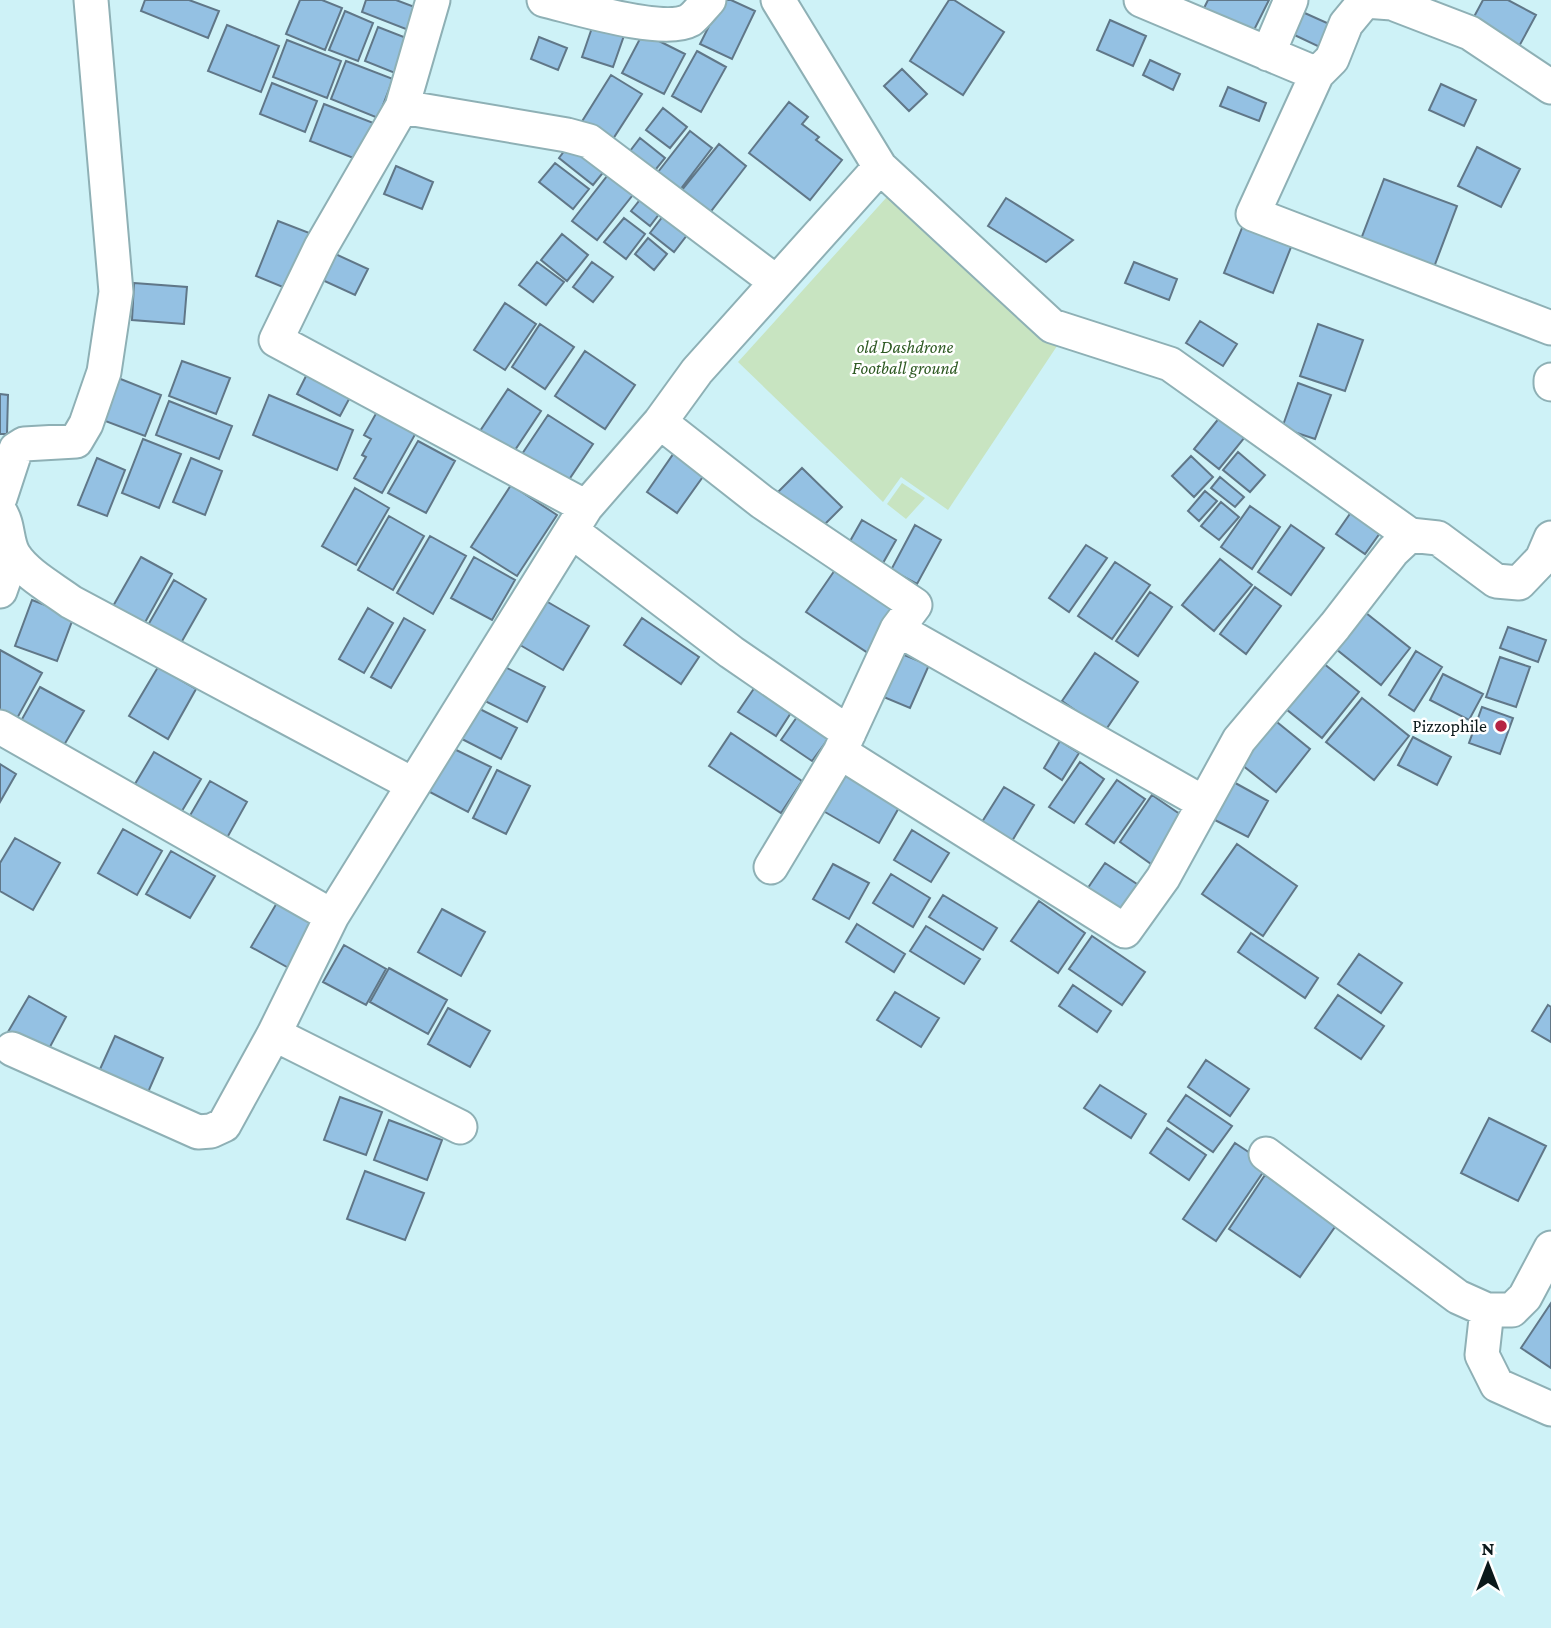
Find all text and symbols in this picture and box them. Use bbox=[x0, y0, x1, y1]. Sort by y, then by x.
park label: old Dashdrone Football ground bbox=[852, 337, 958, 378]
place label: Pizzophile bbox=[1413, 716, 1487, 736]
marker: Pizzophile bbox=[1493, 718, 1509, 734]
north arrow bbox=[1453, 1530, 1523, 1600]
text: N bbox=[1482, 1538, 1495, 1559]

